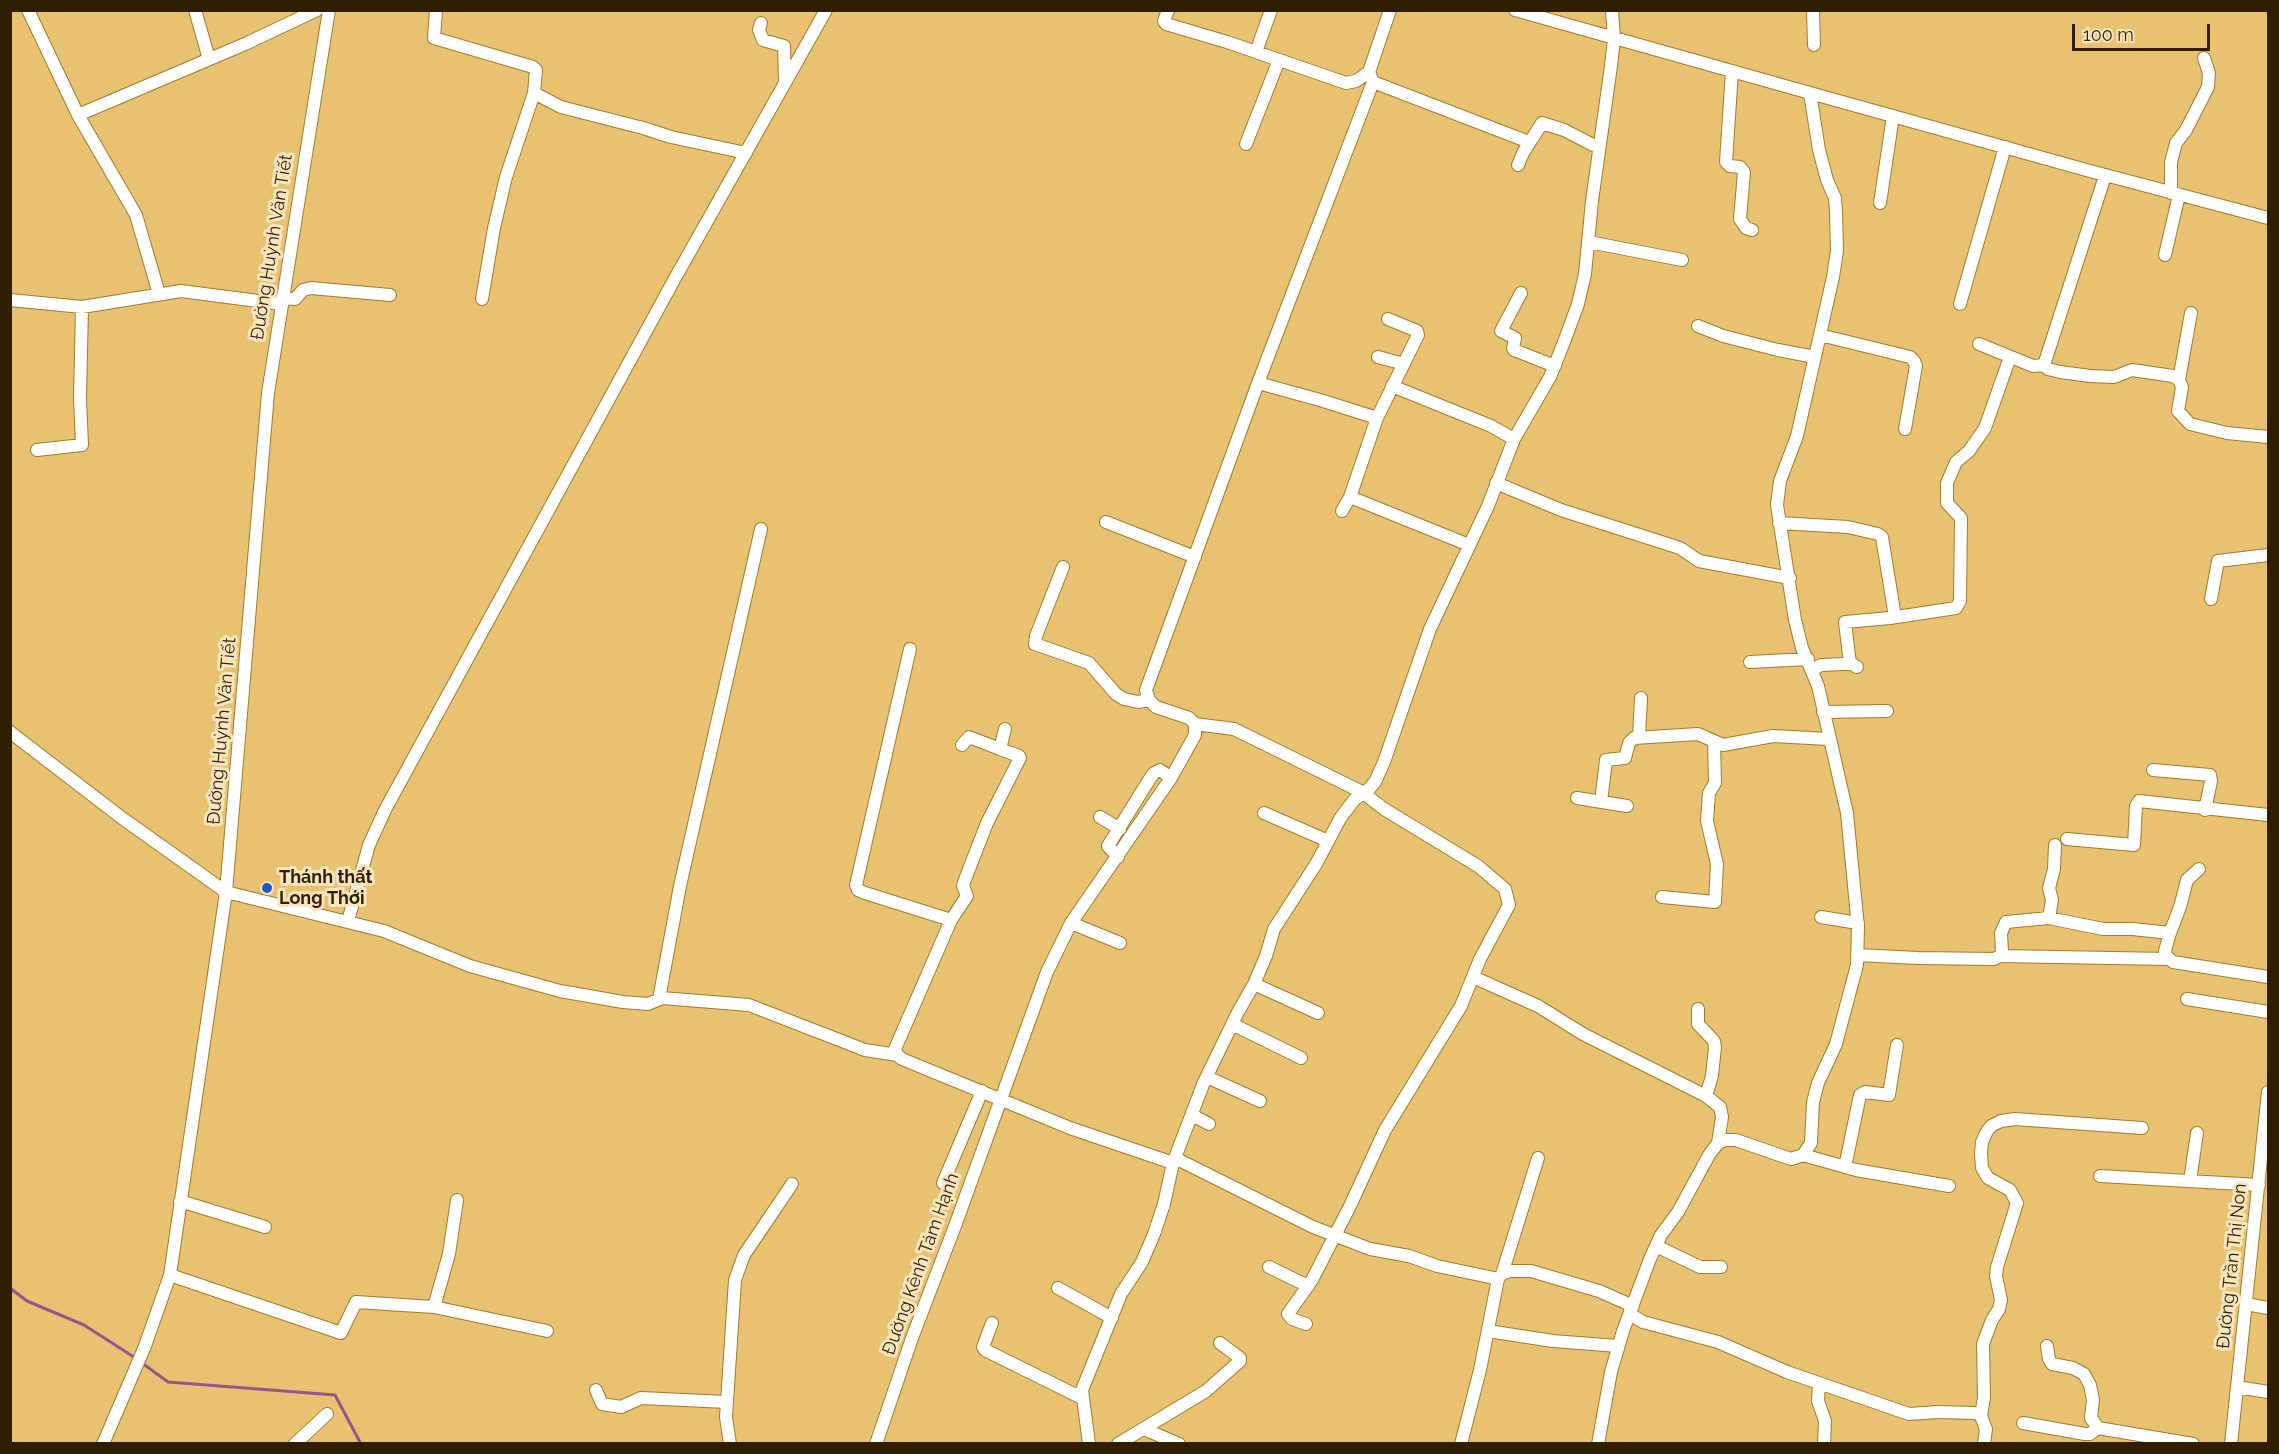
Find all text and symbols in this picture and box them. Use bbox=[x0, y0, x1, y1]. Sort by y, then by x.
scale bar bbox=[2075, 12, 2213, 50]
text: 100 m bbox=[2083, 24, 2134, 45]
street label: Đường Huỳnh Văn Tiết bbox=[247, 153, 297, 341]
street label: Đường Huỳnh Văn Tiết bbox=[203, 637, 241, 825]
place label: Thánh thất Long Thới bbox=[279, 867, 372, 910]
marker: Thánh thất Long Thới bbox=[260, 881, 274, 895]
street label: Đường Kênh Tám Hạnh bbox=[878, 1170, 964, 1358]
street label: Đường Trần Thị Non bbox=[2213, 1182, 2251, 1350]

